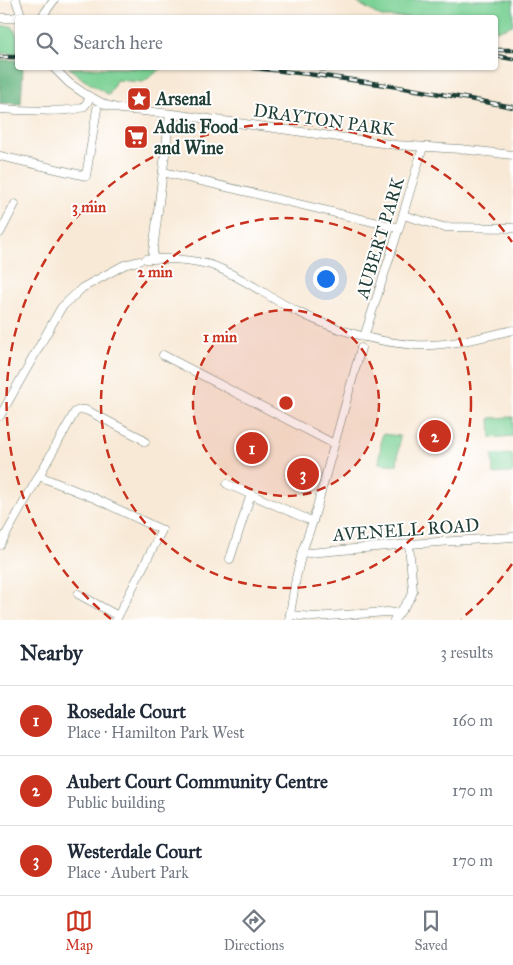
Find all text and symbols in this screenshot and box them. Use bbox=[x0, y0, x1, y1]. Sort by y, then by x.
search box bbox=[15, 15, 498, 70]
icon: search bbox=[33, 29, 61, 57]
text: Search here bbox=[73, 31, 163, 54]
place icon: Arsenal bbox=[126, 86, 152, 112]
place label: Arsenal bbox=[155, 88, 212, 110]
street label: DRAYTON PARK bbox=[252, 99, 397, 141]
place label: Addis Food and Wine bbox=[153, 116, 239, 159]
supermarket icon: Addis Food and Wine bbox=[123, 124, 149, 150]
street label: AUBERT PARK bbox=[351, 173, 409, 303]
text: 3 min bbox=[72, 198, 107, 217]
text: 2 min bbox=[137, 263, 174, 281]
your location bbox=[313, 266, 339, 292]
text: 1 min bbox=[203, 328, 238, 346]
centre of rings bbox=[277, 394, 295, 412]
pin: 2 bbox=[419, 417, 451, 455]
pin: 1 bbox=[236, 429, 268, 467]
pin: 3 bbox=[287, 455, 319, 493]
street label: AVENELL ROAD bbox=[331, 514, 480, 546]
text: Nearby bbox=[20, 640, 83, 666]
text: 3 results bbox=[440, 643, 493, 662]
text: Rosedale Court bbox=[67, 700, 186, 723]
text: 1 bbox=[33, 711, 39, 730]
text: 160 m bbox=[452, 711, 493, 730]
text: Place · Hamilton Park West bbox=[67, 723, 245, 742]
text: Aubert Court Community Centre bbox=[67, 770, 328, 793]
text: 2 bbox=[32, 781, 40, 800]
text: 170 m bbox=[452, 781, 493, 800]
text: Public building bbox=[67, 793, 165, 812]
text: Westerdale Court bbox=[67, 840, 202, 863]
text: 3 bbox=[33, 851, 39, 870]
text: 170 m bbox=[452, 851, 493, 870]
text: Place · Aubert Park bbox=[67, 863, 189, 882]
tab: Map bbox=[65, 907, 93, 954]
tab: Directions bbox=[224, 907, 284, 954]
tab: Saved bbox=[415, 907, 448, 954]

